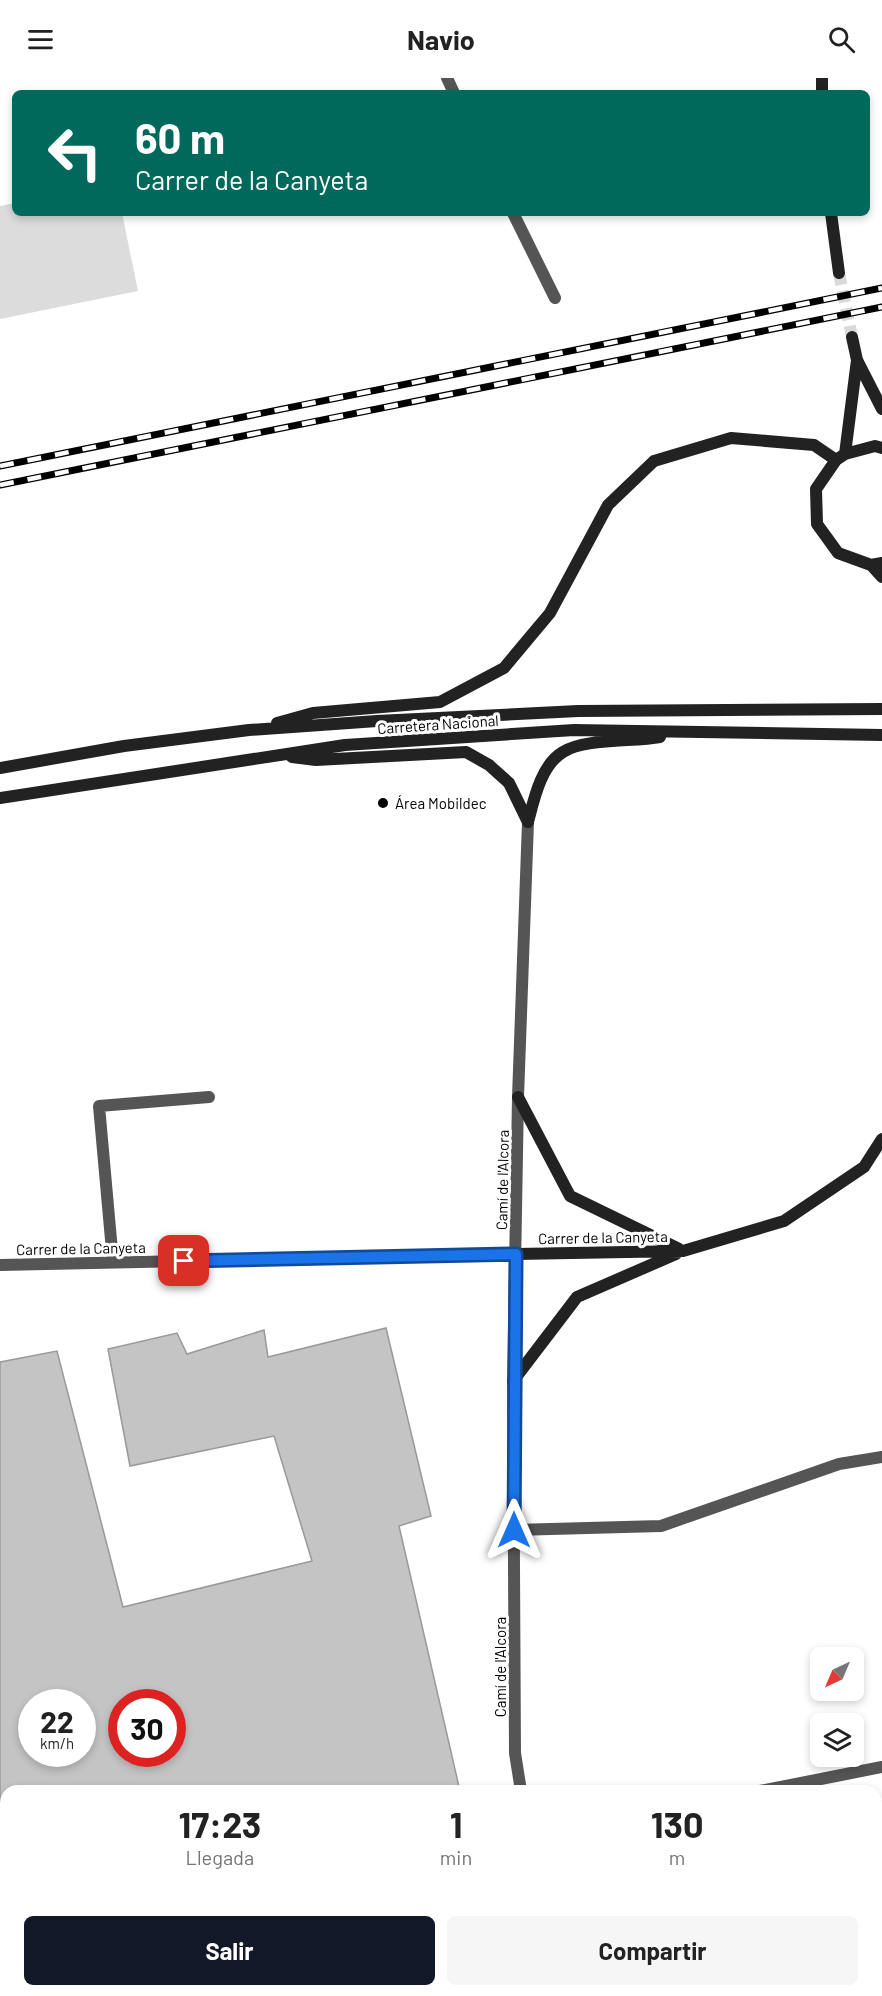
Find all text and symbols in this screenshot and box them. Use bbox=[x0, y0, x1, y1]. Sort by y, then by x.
icon: menu bbox=[24, 23, 57, 56]
text: Navio bbox=[407, 23, 475, 55]
icon: search bbox=[825, 23, 858, 56]
text: 60 m bbox=[135, 112, 225, 162]
icon: left bbox=[36, 114, 114, 192]
text: Carrer de la Canyeta bbox=[135, 163, 368, 195]
street label: Carretera Nacional bbox=[377, 711, 499, 737]
place label: Área Mobildec bbox=[395, 794, 487, 812]
marker: Área Mobildec bbox=[376, 796, 390, 810]
street label: Camí de l'Alcora bbox=[492, 1130, 512, 1230]
street label: Carrer de la Canyeta bbox=[538, 1227, 668, 1247]
pin bbox=[158, 1235, 209, 1286]
street label: Carrer de la Canyeta bbox=[16, 1238, 146, 1258]
icon: arrive bbox=[167, 1244, 200, 1277]
position arrow bbox=[482, 1498, 546, 1562]
street label: Camí de l'Alcora bbox=[491, 1617, 509, 1717]
north arrow bbox=[810, 1647, 864, 1701]
map controls bbox=[810, 1647, 864, 1767]
speed limit sign: 30 bbox=[108, 1689, 186, 1767]
text: 22 bbox=[40, 1703, 74, 1739]
button: layers bbox=[810, 1713, 864, 1767]
text: km/h bbox=[40, 1734, 74, 1752]
text: 17:23 bbox=[179, 1802, 261, 1845]
text: 1 bbox=[450, 1802, 462, 1845]
text: 130 bbox=[651, 1802, 703, 1845]
text: Llegada bbox=[186, 1845, 254, 1869]
text: min bbox=[440, 1845, 472, 1869]
text: m bbox=[669, 1845, 685, 1869]
button: Salir bbox=[24, 1916, 435, 1985]
button: Compartir bbox=[447, 1916, 858, 1985]

